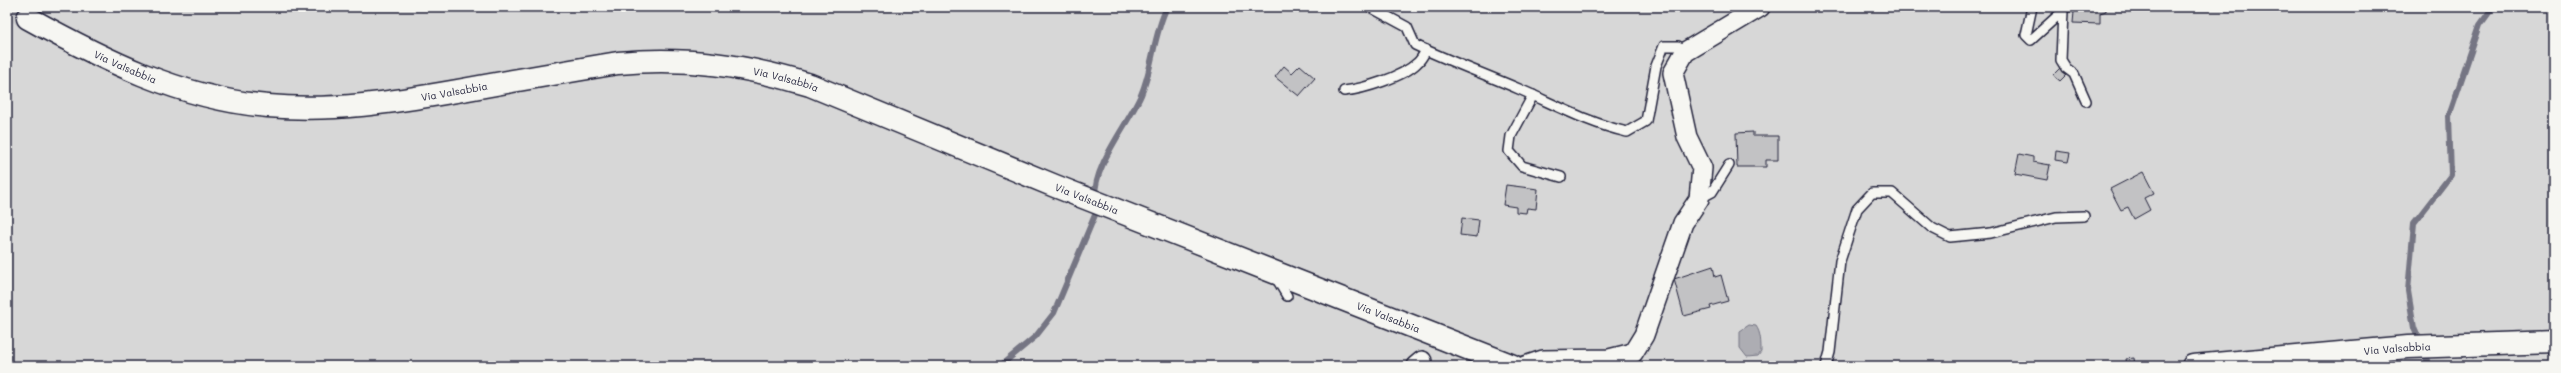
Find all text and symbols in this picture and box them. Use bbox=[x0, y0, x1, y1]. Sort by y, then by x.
street label: Via Valsabbia bbox=[92, 47, 159, 86]
street label: Via Valsabbia bbox=[752, 64, 821, 95]
street label: Via Valsabbia bbox=[420, 79, 489, 104]
street label: Via Valsabbia bbox=[1053, 180, 1121, 217]
street label: Via Valsabbia bbox=[1355, 298, 1422, 336]
street label: Via Valsabbia bbox=[2363, 339, 2431, 358]

